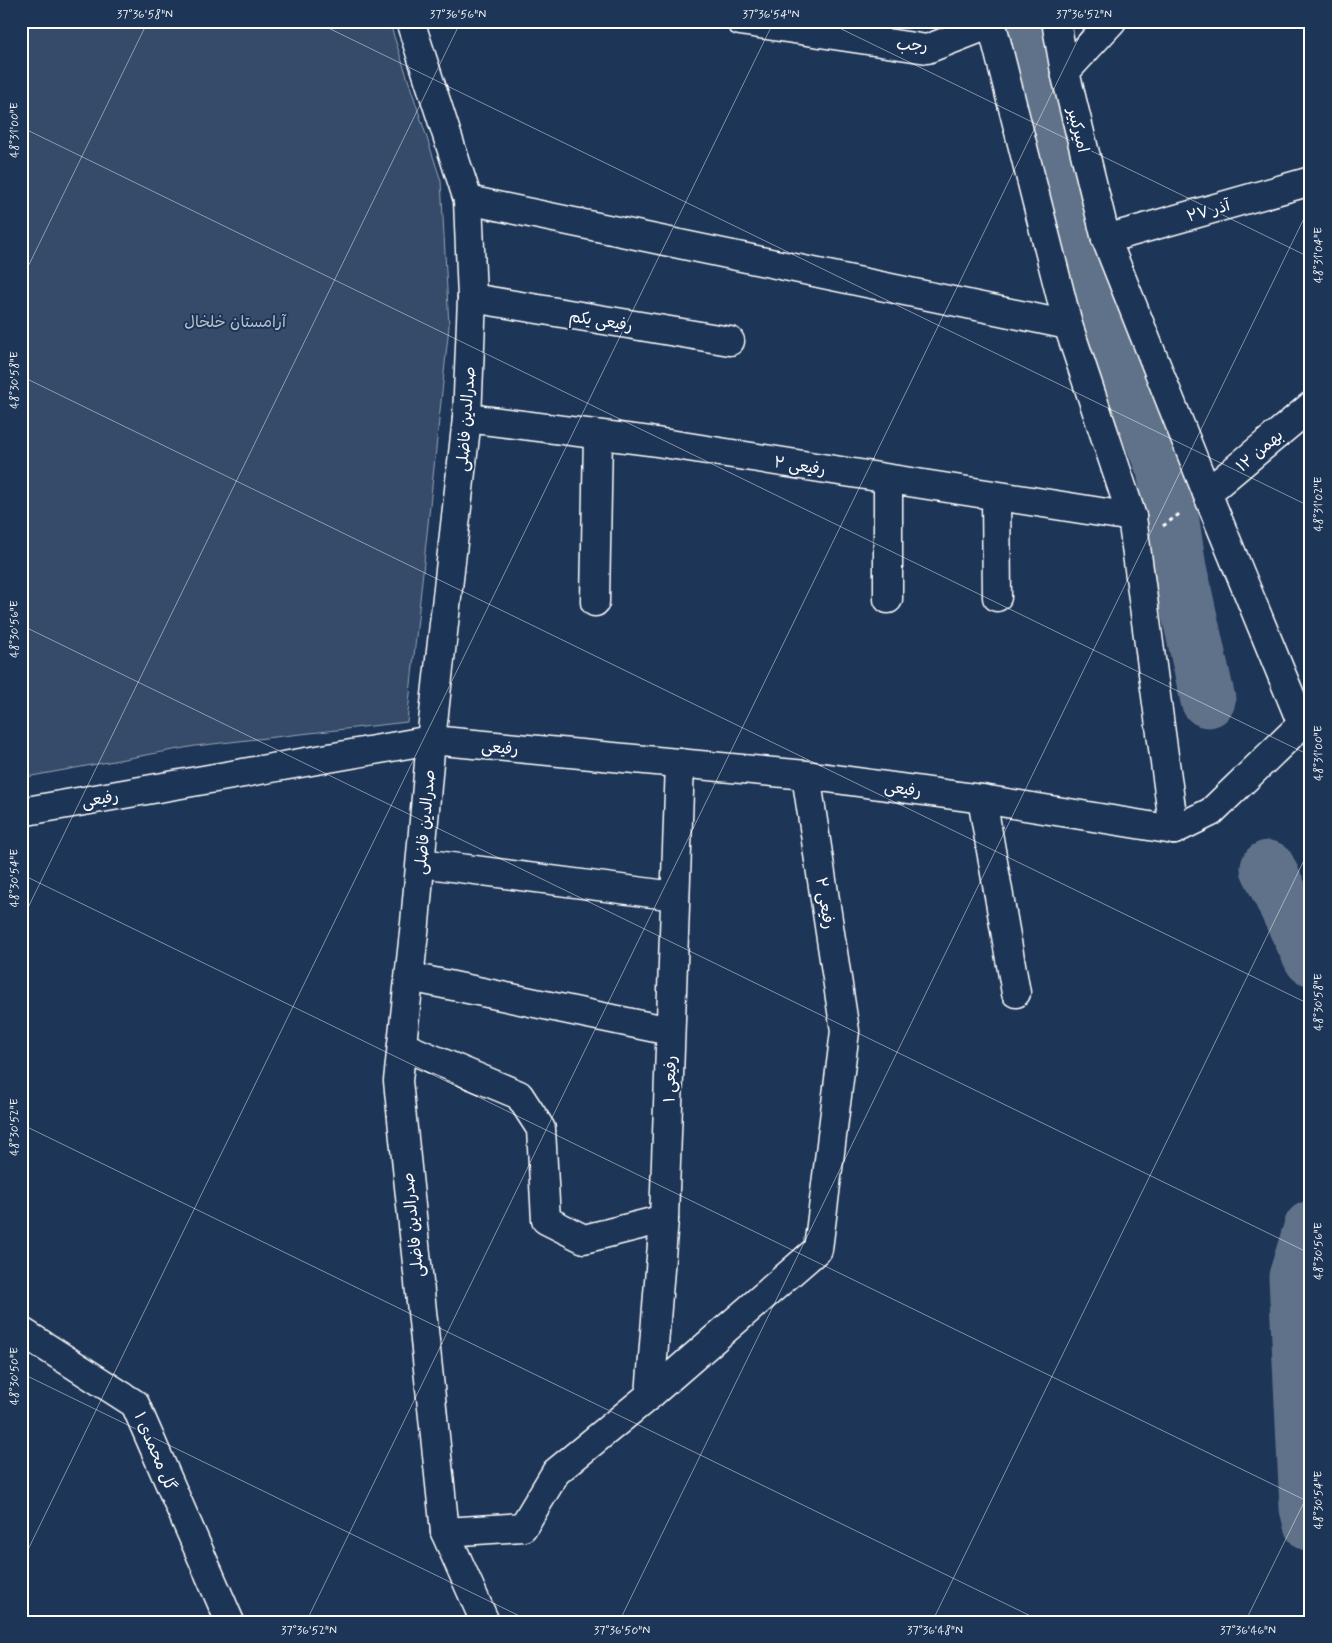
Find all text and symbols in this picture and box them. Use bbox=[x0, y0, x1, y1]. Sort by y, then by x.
text: 37°36'58"N bbox=[117, 7, 173, 23]
text: 37°36'56"N bbox=[430, 7, 486, 23]
text: 37°36'54"N bbox=[743, 7, 799, 23]
text: 37°36'52"N bbox=[1056, 7, 1112, 23]
street label: رجب bbox=[896, 34, 928, 57]
text: 48°31'00"E bbox=[7, 102, 23, 158]
street label: امیرکبیر bbox=[1061, 104, 1093, 155]
street label: ۲۷ آذر bbox=[1184, 195, 1234, 228]
text: 48°31'04"E bbox=[1311, 227, 1327, 283]
street label: رفیعی یکم bbox=[567, 306, 634, 338]
park label: آرامستان خلخال bbox=[184, 312, 287, 333]
text: 48°30'58"E bbox=[7, 351, 23, 409]
street label: صدرالدین فاضلی bbox=[452, 366, 481, 472]
street label: ۱۲ بهمن bbox=[1232, 425, 1288, 477]
street label: رفیعی ۲ bbox=[772, 452, 827, 481]
text: 48°31'02"E bbox=[1311, 476, 1327, 532]
text: 48°30'56"E bbox=[7, 600, 23, 658]
text: 48°31'00"E bbox=[1311, 725, 1327, 781]
street label: رفیعی bbox=[480, 736, 519, 761]
street label: صدرالدین فاضلی bbox=[410, 769, 441, 875]
street label: رفیعی bbox=[883, 777, 923, 802]
street label: رفیعی bbox=[80, 786, 120, 813]
text: 48°30'54"E bbox=[7, 849, 23, 907]
street label: رفیعی ۲ bbox=[810, 876, 839, 931]
text: 48°30'58"E bbox=[1311, 973, 1327, 1031]
street label: رفیعی ۱ bbox=[659, 1055, 682, 1103]
text: 48°30'52"E bbox=[7, 1098, 23, 1156]
street label: صدرالدین فاضلی bbox=[398, 1171, 429, 1278]
text: 48°30'56"E bbox=[1311, 1222, 1327, 1280]
text: 48°30'50"E bbox=[7, 1347, 23, 1405]
street label: گل محمدی ۱ bbox=[129, 1409, 181, 1494]
text: 48°30'54"E bbox=[1311, 1471, 1327, 1529]
text: 37°36'52"N bbox=[281, 1623, 337, 1639]
text: 37°36'50"N bbox=[594, 1623, 650, 1639]
text: 37°36'48"N bbox=[907, 1623, 963, 1639]
text: 37°36'46"N bbox=[1220, 1623, 1276, 1639]

